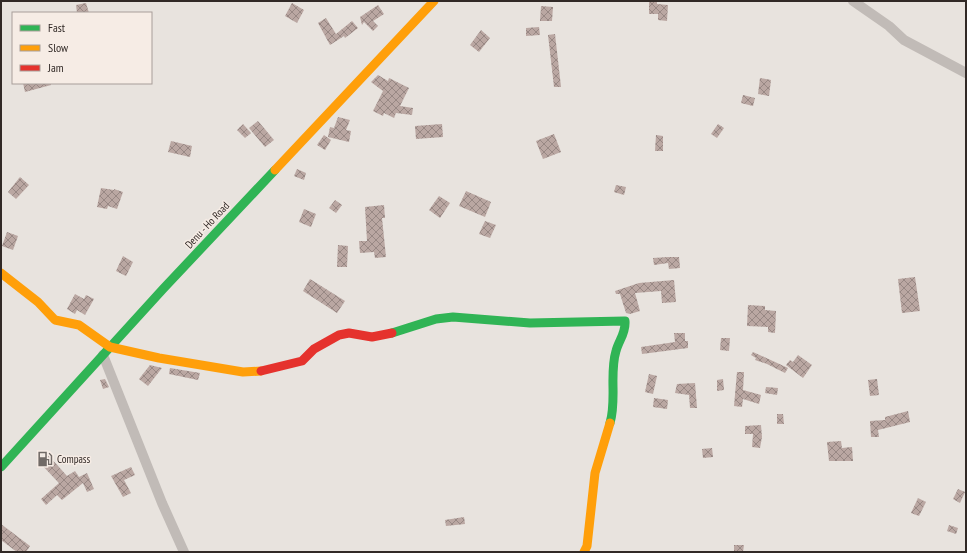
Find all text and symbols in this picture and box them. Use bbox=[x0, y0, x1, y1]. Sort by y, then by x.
legend bbox=[12, 12, 152, 84]
text: Fast bbox=[48, 20, 66, 35]
text: Slow bbox=[48, 40, 69, 55]
text: Jam bbox=[47, 60, 64, 75]
street label: Denu - Ho Road bbox=[182, 199, 232, 251]
fuel station icon: Compass bbox=[36, 450, 54, 468]
place label: Compass bbox=[57, 452, 91, 466]

